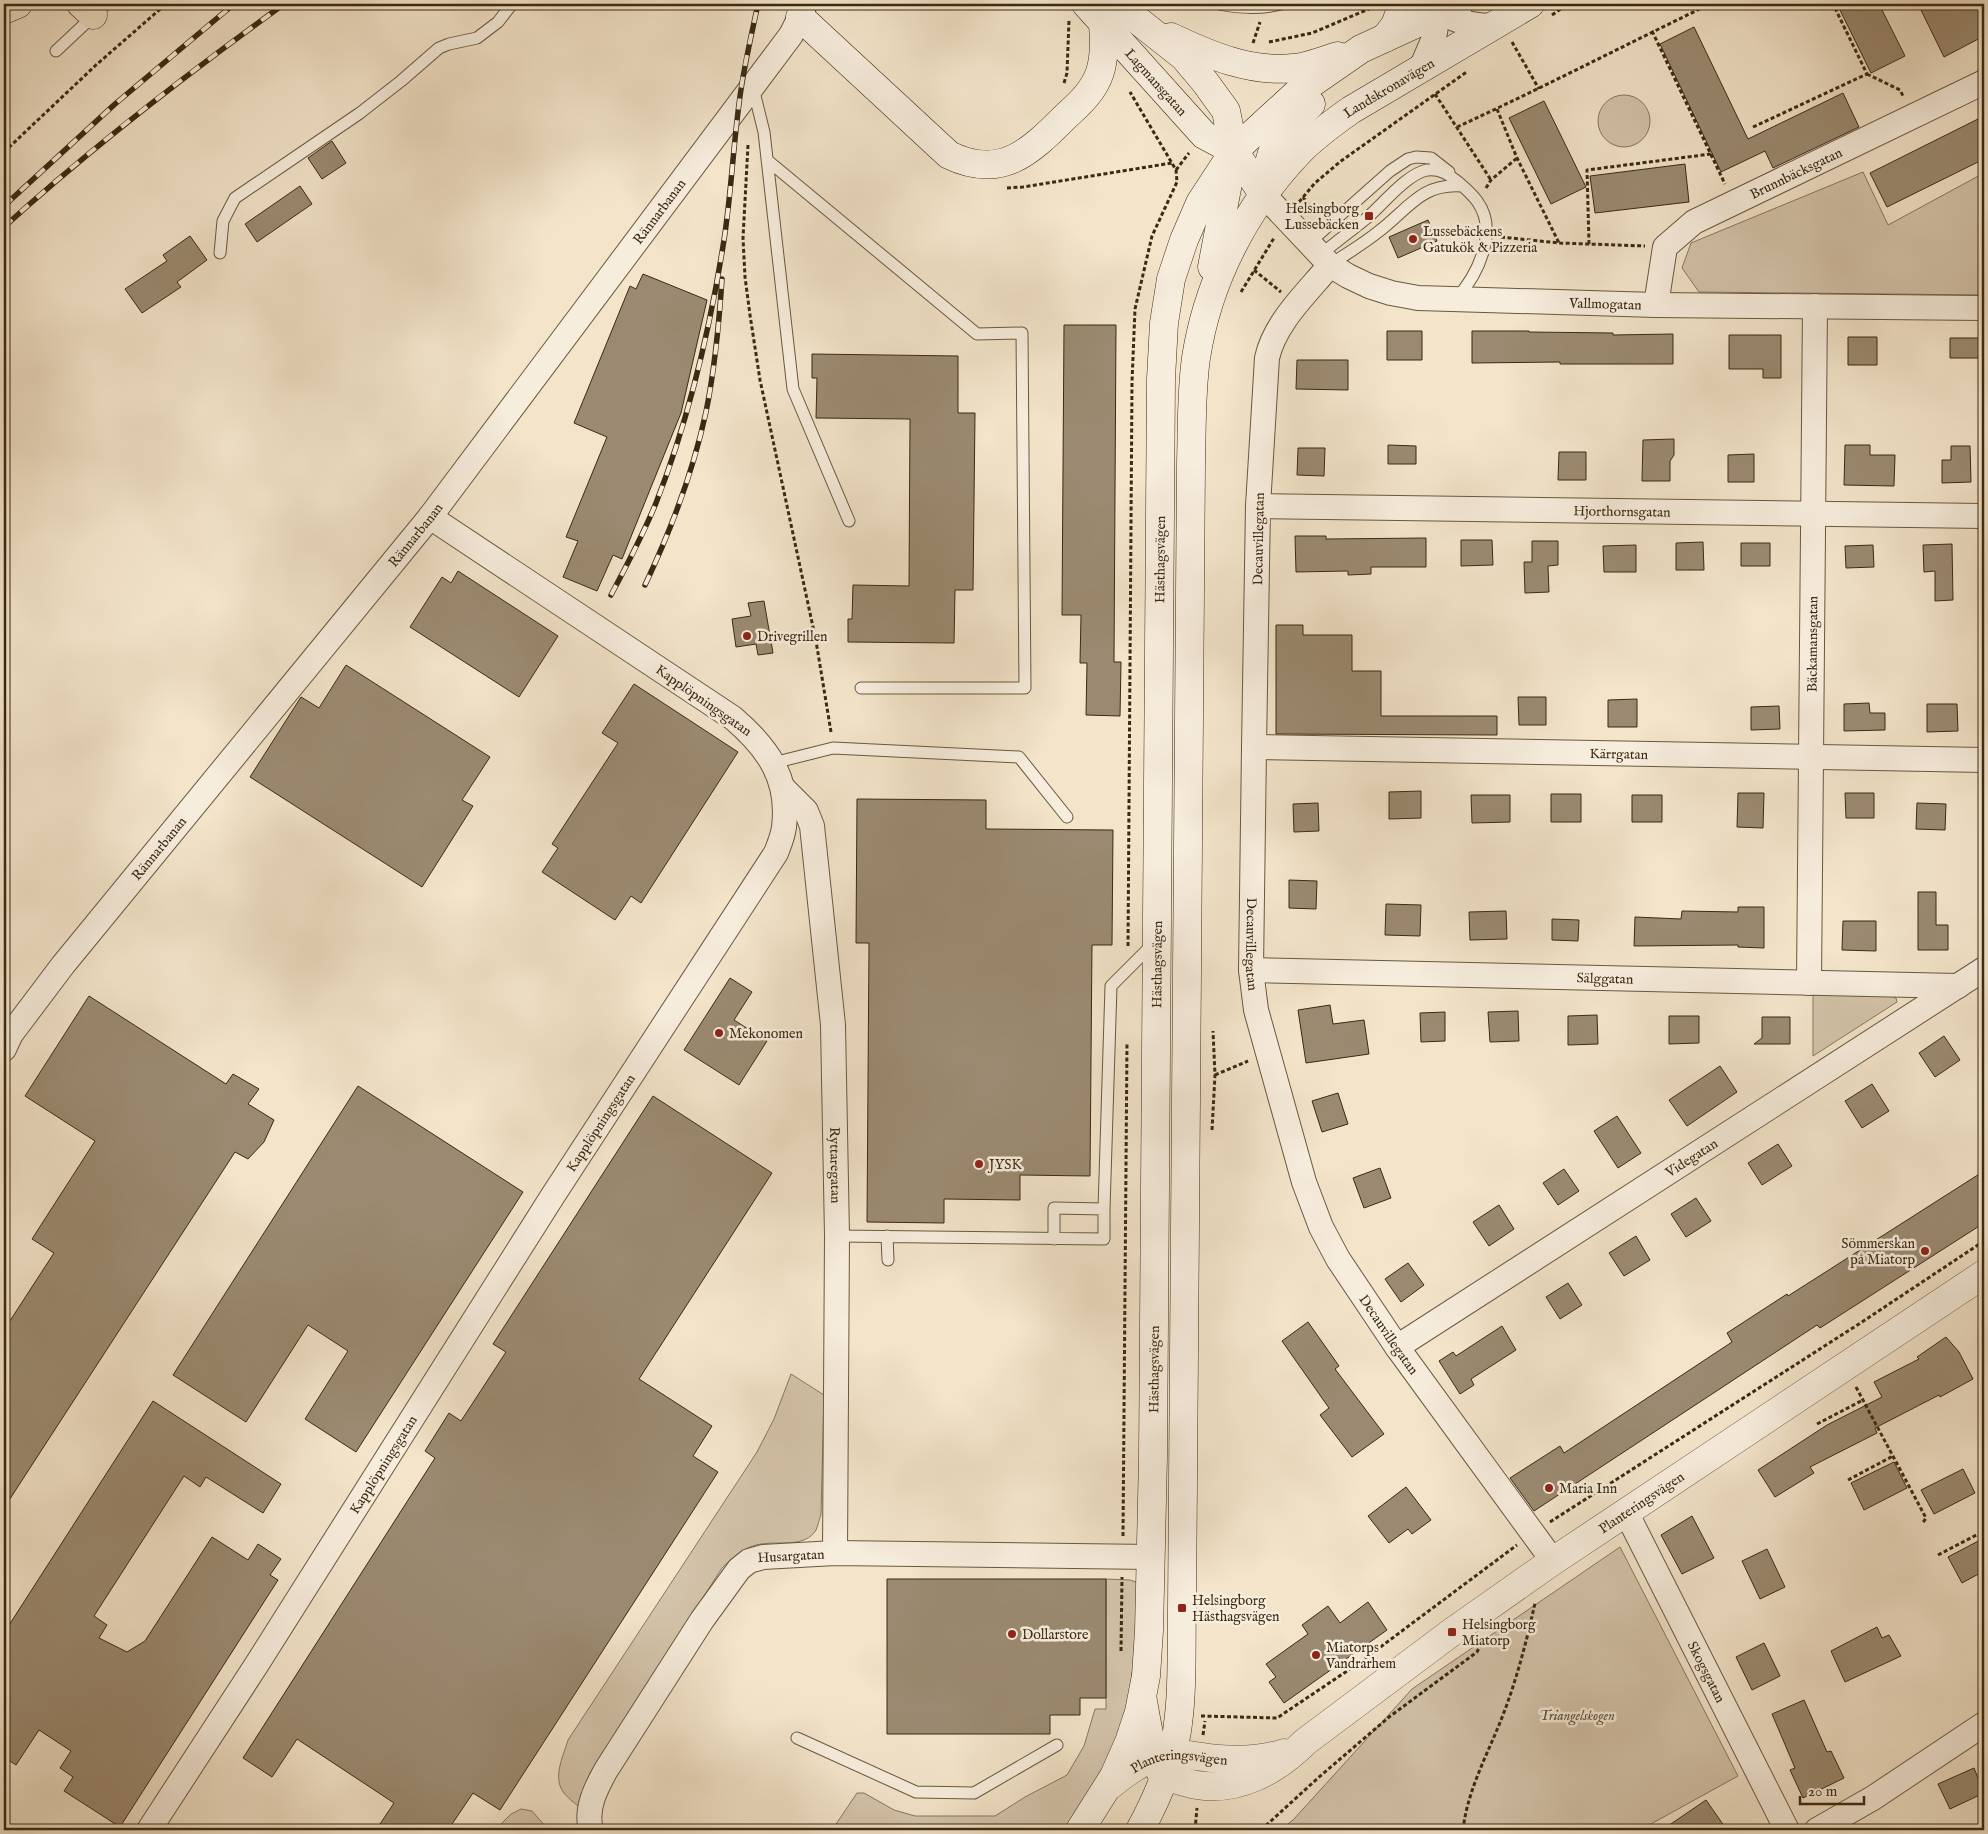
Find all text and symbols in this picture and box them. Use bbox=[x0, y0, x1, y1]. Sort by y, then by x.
street label: Lagmansgatan bbox=[1120, 45, 1191, 121]
street label: Landskronavägen bbox=[1340, 54, 1439, 123]
street label: Brunnbäcksgatan bbox=[1747, 144, 1846, 204]
street label: Rännarbanan bbox=[629, 175, 690, 248]
place label: Helsingborg Lussebäcken bbox=[1285, 200, 1360, 234]
marker: Helsingborg Lussebäcken bbox=[1363, 210, 1375, 222]
place label: Lussebäckens Gatukök & Pizzeria bbox=[1423, 223, 1538, 257]
marker: Lussebäckens Gatukök & Pizzeria bbox=[1407, 233, 1419, 245]
street label: Vallmogatan bbox=[1568, 294, 1642, 315]
street label: Decauvillegatan bbox=[1249, 492, 1269, 586]
street label: Rännarbanan bbox=[385, 499, 448, 571]
street label: Hjorthornsgatan bbox=[1573, 502, 1671, 522]
street label: Hästhagsvägen bbox=[1151, 515, 1170, 603]
street label: Bäckamansgatan bbox=[1804, 595, 1822, 692]
place label: Drivegrillen bbox=[757, 628, 828, 646]
marker: Drivegrillen bbox=[741, 630, 753, 642]
street label: Kapplöpningsgatan bbox=[652, 661, 755, 741]
street label: Kärrgatan bbox=[1590, 745, 1649, 764]
street label: Rännarbanan bbox=[128, 813, 191, 884]
street label: Decauvillegatan bbox=[1241, 898, 1262, 992]
street label: Hästhagsvägen bbox=[1148, 920, 1167, 1008]
street label: Sälggatan bbox=[1576, 969, 1634, 989]
place label: Mekonomen bbox=[729, 1025, 804, 1043]
marker: Mekonomen bbox=[713, 1027, 725, 1039]
street label: Kapplöpningsgatan bbox=[563, 1070, 640, 1176]
street label: Ryttaregatan bbox=[825, 1127, 844, 1204]
street label: Videgatan bbox=[1661, 1135, 1722, 1182]
place label: JYSK bbox=[987, 1156, 1022, 1174]
marker: JYSK bbox=[973, 1158, 985, 1170]
place label: Sömmerskan på Miatorp bbox=[1841, 1235, 1916, 1269]
marker: Sömmerskan på Miatorp bbox=[1919, 1245, 1931, 1257]
street label: Decauvillegatan bbox=[1354, 1291, 1422, 1379]
street label: Hästhagsvägen bbox=[1145, 1325, 1164, 1413]
street label: Kapplöpningsgatan bbox=[346, 1412, 422, 1518]
street label: Planteringsvägen bbox=[1595, 1468, 1689, 1538]
place label: Maria Inn bbox=[1559, 1480, 1618, 1498]
marker: Maria Inn bbox=[1543, 1482, 1555, 1494]
street label: Husargatan bbox=[757, 1546, 826, 1567]
place label: Helsingborg Hästhagsvägen bbox=[1192, 1592, 1280, 1626]
marker: Helsingborg Hästhagsvägen bbox=[1176, 1602, 1188, 1614]
place label: Helsingborg Miatorp bbox=[1462, 1616, 1536, 1650]
place label: Dollarstore bbox=[1022, 1626, 1089, 1644]
marker: Helsingborg Miatorp bbox=[1446, 1626, 1458, 1638]
marker: Dollarstore bbox=[1006, 1628, 1018, 1640]
street label: Skogsgatan bbox=[1683, 1638, 1729, 1706]
place label: Miatorps Vandrarhem bbox=[1325, 1639, 1396, 1673]
marker: Miatorps Vandrarhem bbox=[1310, 1649, 1322, 1661]
park label: Triangelskogen bbox=[1539, 1707, 1615, 1726]
street label: Planteringsvägen bbox=[1127, 1746, 1228, 1778]
scale bar bbox=[1800, 1774, 1864, 1806]
text: 20 m bbox=[1808, 1782, 1838, 1801]

